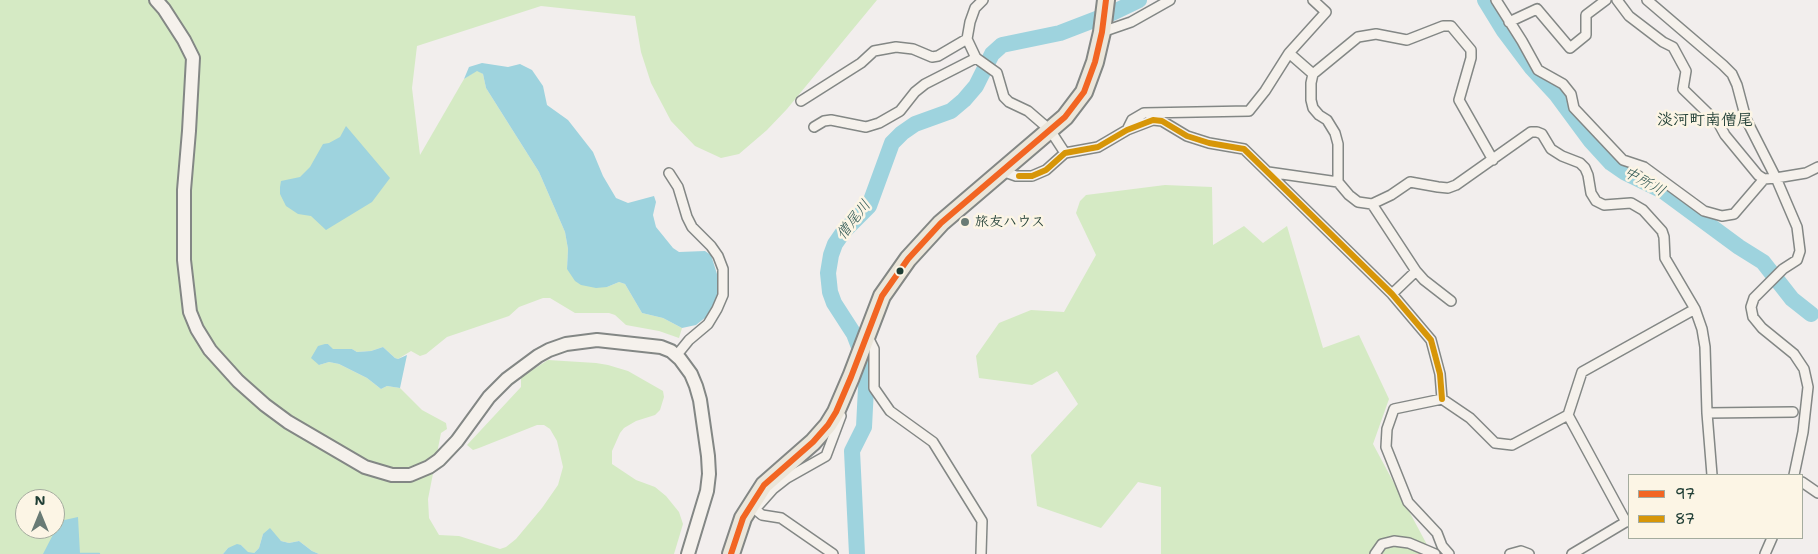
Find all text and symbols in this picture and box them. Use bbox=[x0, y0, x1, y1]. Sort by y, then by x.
district label: 淡河町南僧尾 bbox=[1657, 111, 1753, 131]
water label: 中所川 bbox=[1620, 163, 1668, 201]
water label: 僧尾川 bbox=[833, 197, 875, 243]
place label: 旅友ハウス bbox=[975, 214, 1045, 230]
marker: 旅友ハウス bbox=[959, 216, 971, 228]
unlabelled marker bbox=[895, 266, 905, 276]
legend bbox=[1628, 474, 1803, 539]
text: 97 bbox=[1675, 484, 1695, 504]
north arrow bbox=[15, 489, 65, 539]
text: N bbox=[34, 491, 46, 509]
text: 87 bbox=[1675, 509, 1695, 529]

